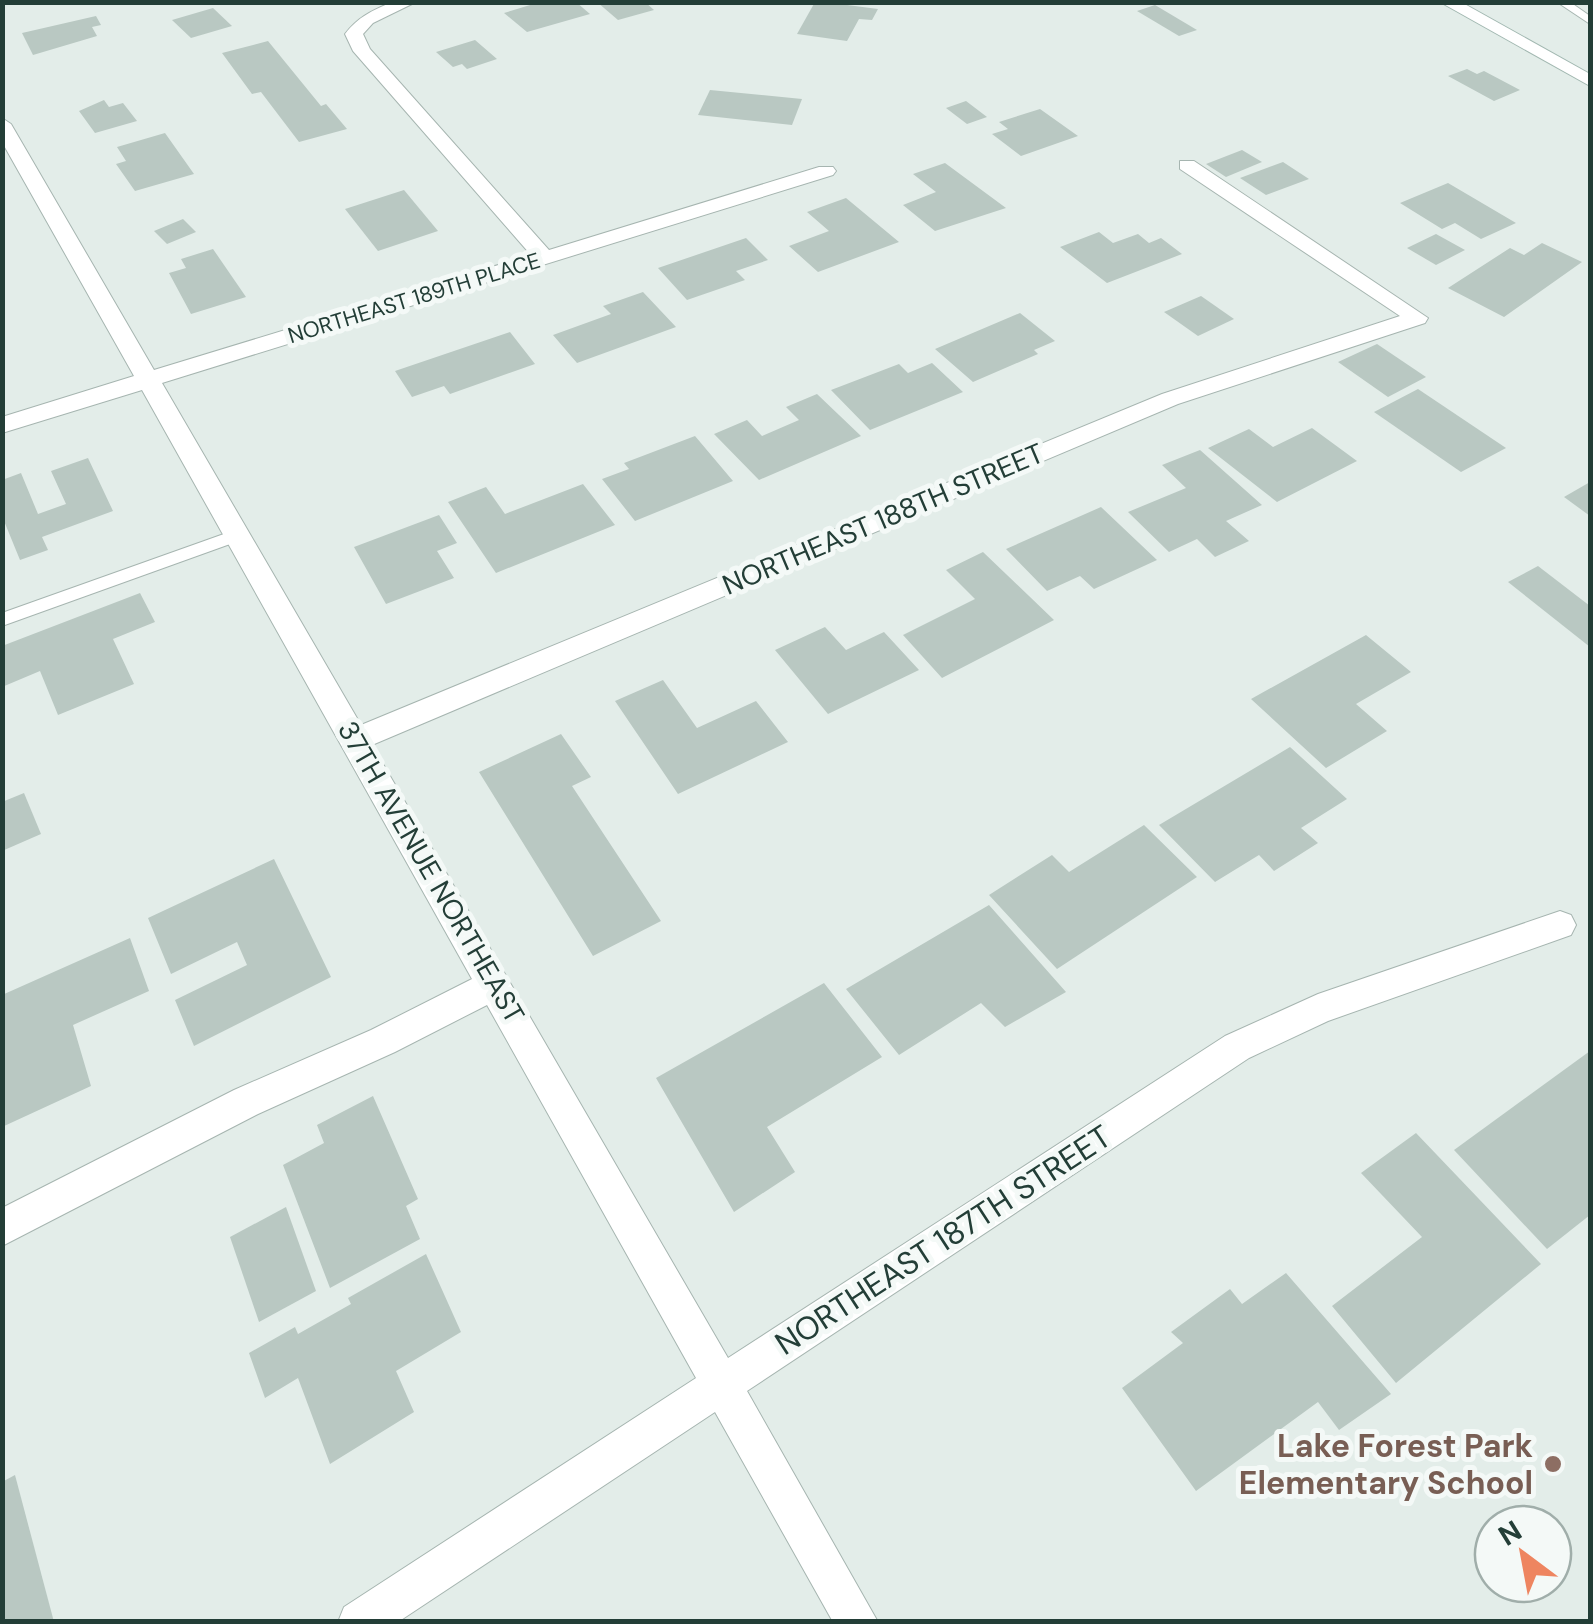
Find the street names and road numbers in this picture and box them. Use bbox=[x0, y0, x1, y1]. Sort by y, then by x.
street label: NORTHEAST 189TH PLACE bbox=[284, 246, 544, 350]
street label: NORTHEAST 188TH STREET bbox=[717, 435, 1049, 603]
street label: 37TH AVENUE NORTHEAST bbox=[329, 714, 533, 1030]
street label: NORTHEAST 187TH STREET bbox=[767, 1115, 1119, 1364]

